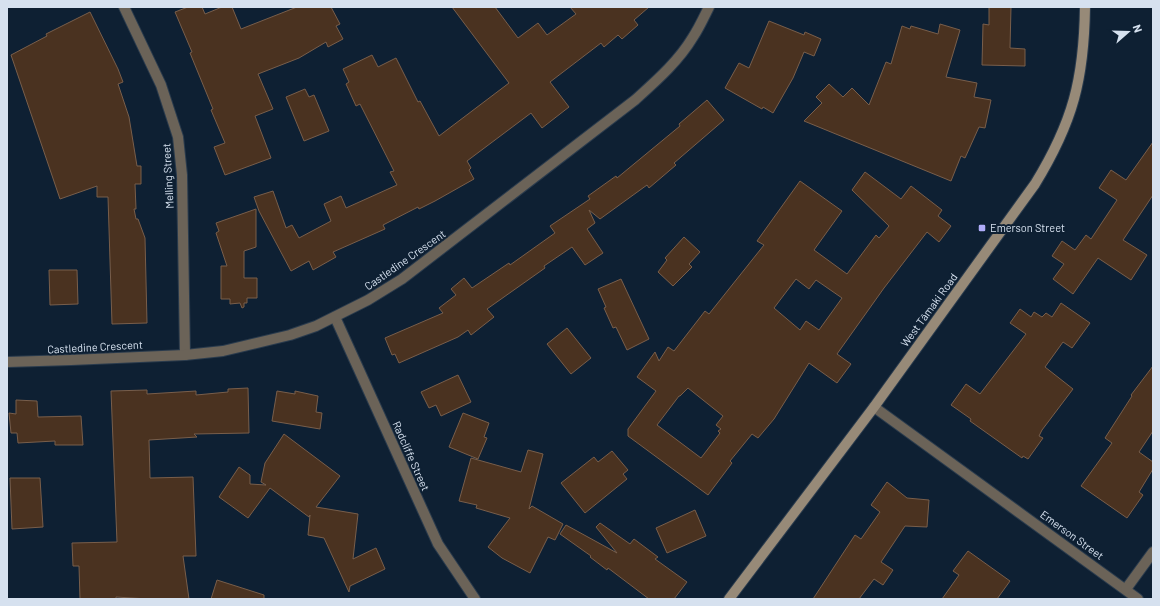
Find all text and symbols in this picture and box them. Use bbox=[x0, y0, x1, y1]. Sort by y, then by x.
north arrow bbox=[1108, 12, 1148, 52]
text: N bbox=[1131, 23, 1145, 34]
street label: Melling Street bbox=[159, 143, 176, 209]
place label: Emerson Street bbox=[990, 221, 1065, 234]
marker: Emerson Street bbox=[977, 223, 987, 233]
street label: Castledine Crescent bbox=[362, 227, 448, 292]
street label: West Tāmaki Road bbox=[898, 270, 960, 349]
street label: Castledine Crescent bbox=[47, 338, 143, 355]
street label: Radcliffe Street bbox=[390, 419, 433, 493]
street label: Emerson Street bbox=[1038, 507, 1106, 562]

